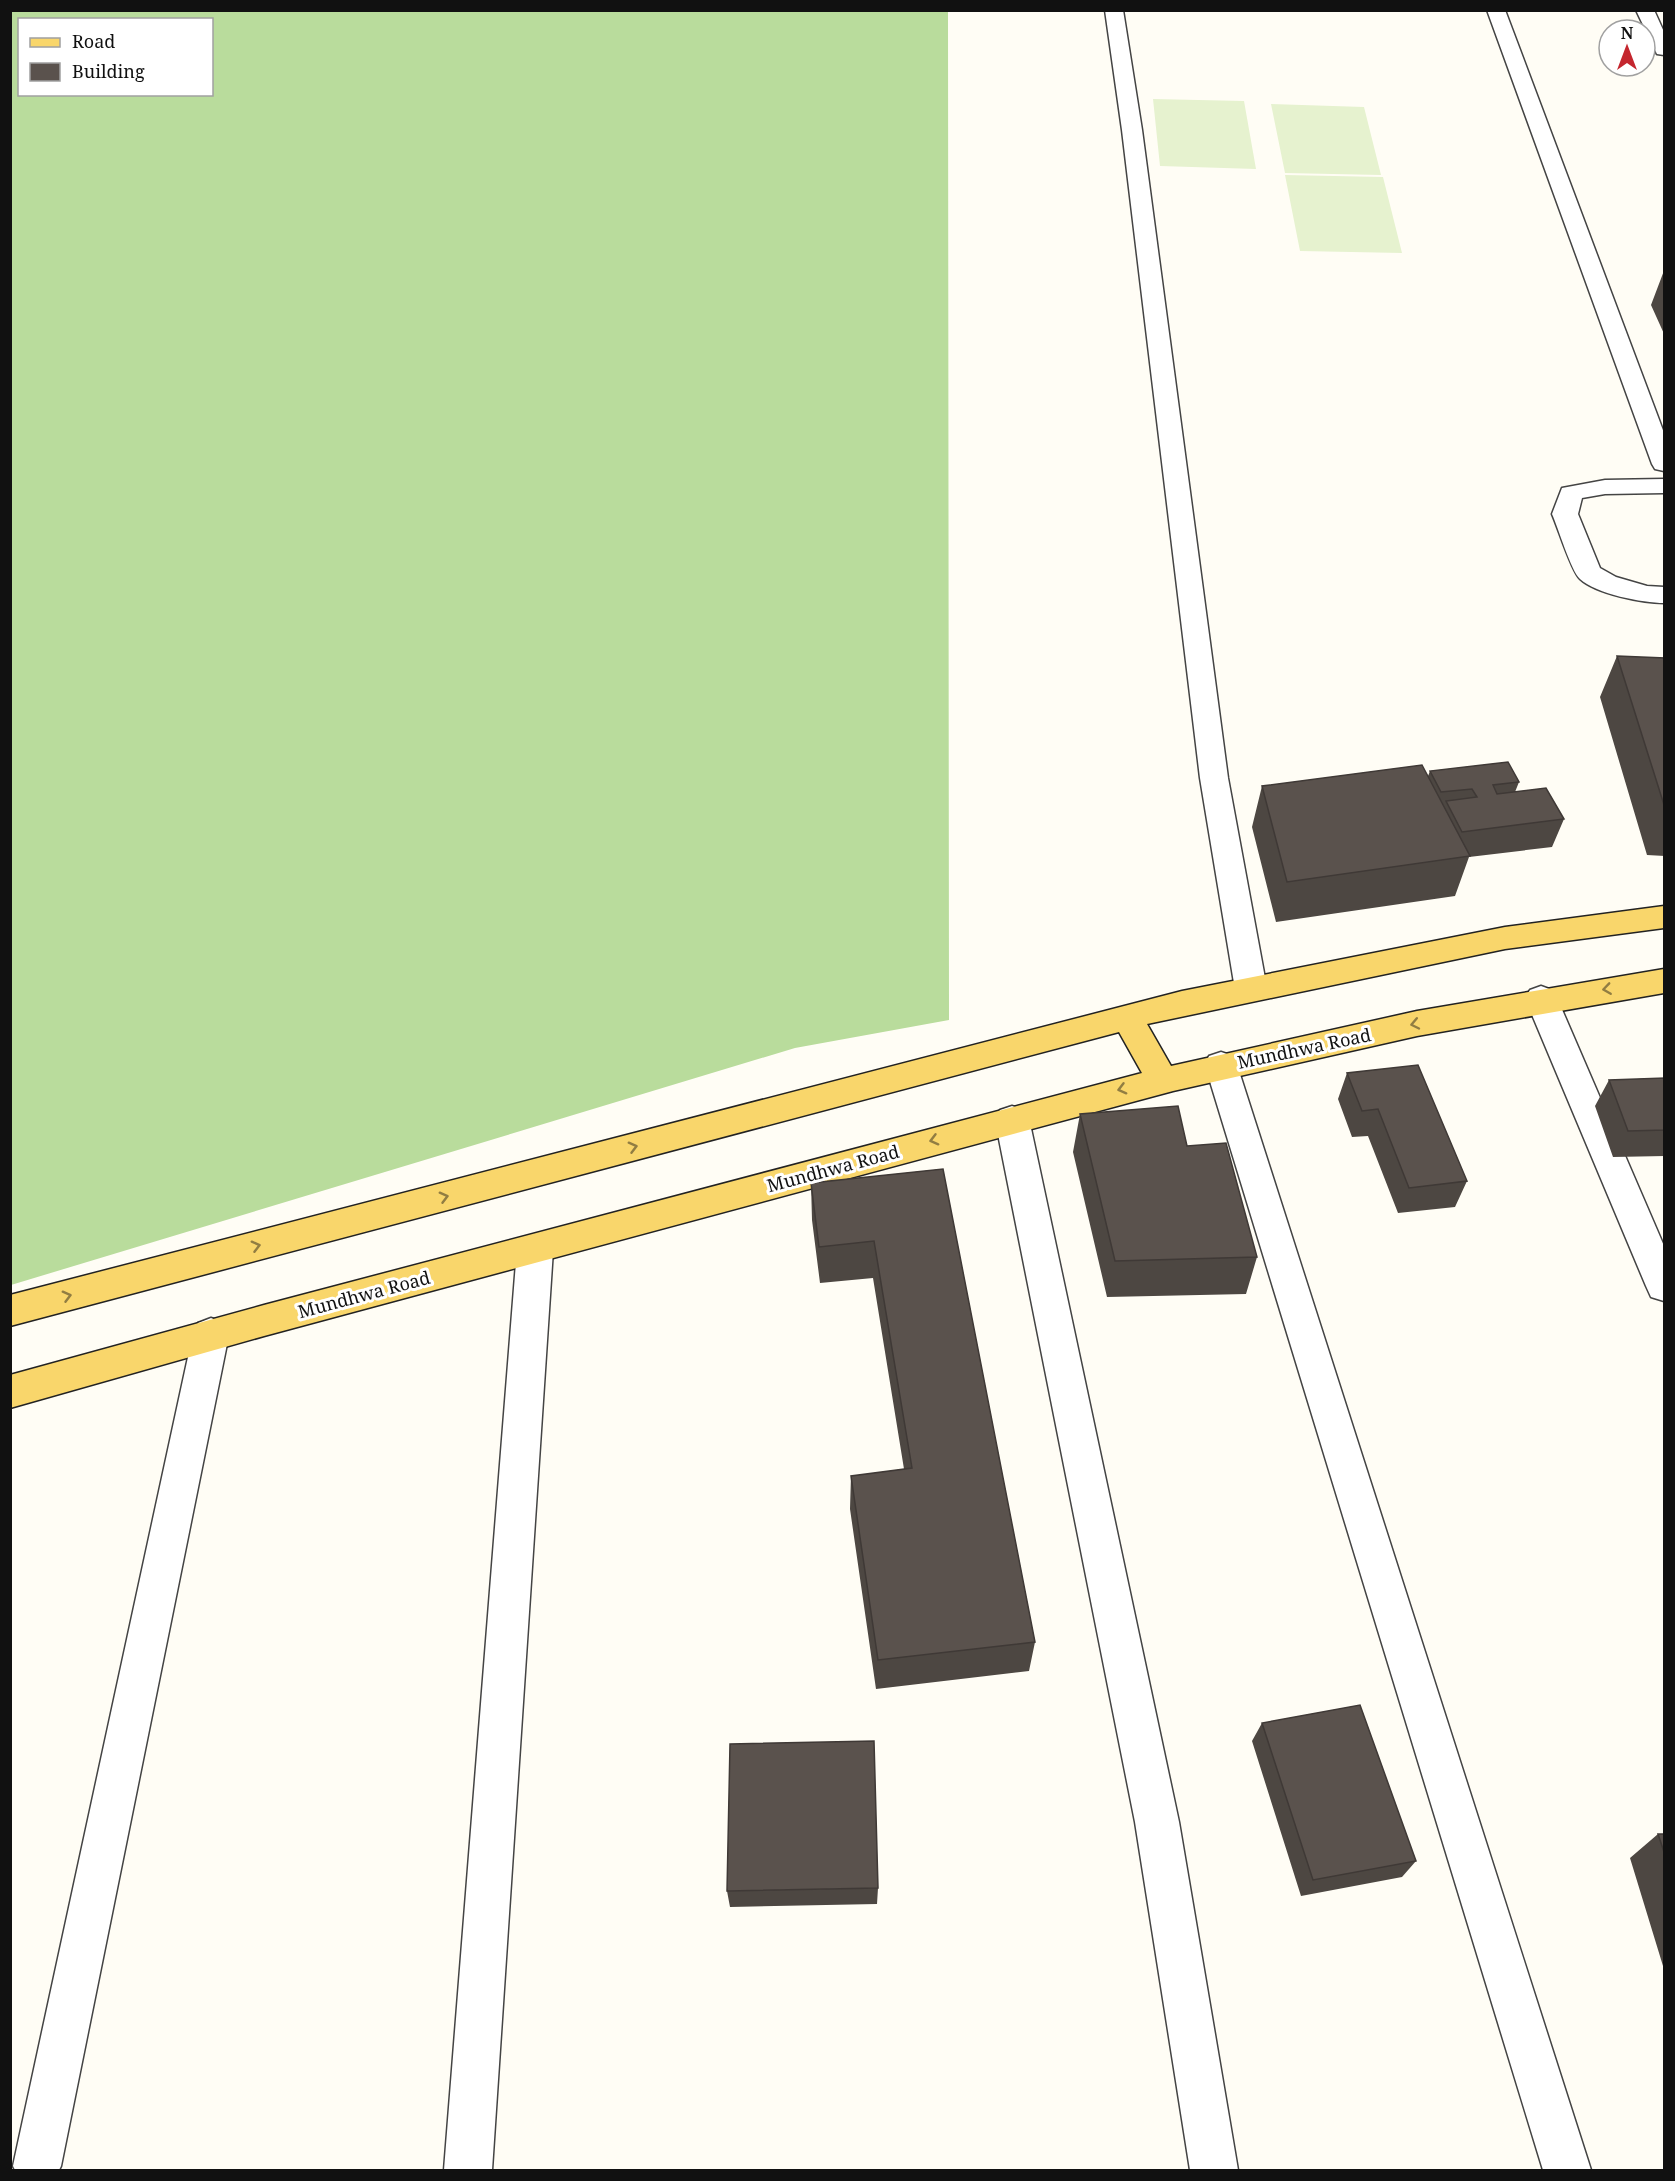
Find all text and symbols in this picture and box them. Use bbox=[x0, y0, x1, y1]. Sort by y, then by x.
legend bbox=[18, 18, 213, 96]
north arrow bbox=[1597, 18, 1657, 78]
text: N bbox=[1621, 22, 1634, 44]
text: Road bbox=[72, 29, 115, 53]
text: Building bbox=[72, 59, 145, 83]
one-way arrow bbox=[1602, 982, 1611, 994]
one-way arrow bbox=[1410, 1017, 1420, 1030]
street label: Mundhwa Road bbox=[1235, 1022, 1373, 1074]
one-way arrow bbox=[1117, 1082, 1127, 1095]
one-way arrow bbox=[929, 1133, 940, 1145]
street label: Mundhwa Road bbox=[764, 1139, 902, 1197]
one-way arrow bbox=[627, 1142, 638, 1154]
one-way arrow bbox=[439, 1191, 449, 1204]
one-way arrow bbox=[250, 1241, 260, 1254]
street label: Mundhwa Road bbox=[295, 1265, 433, 1323]
one-way arrow bbox=[61, 1291, 72, 1303]

